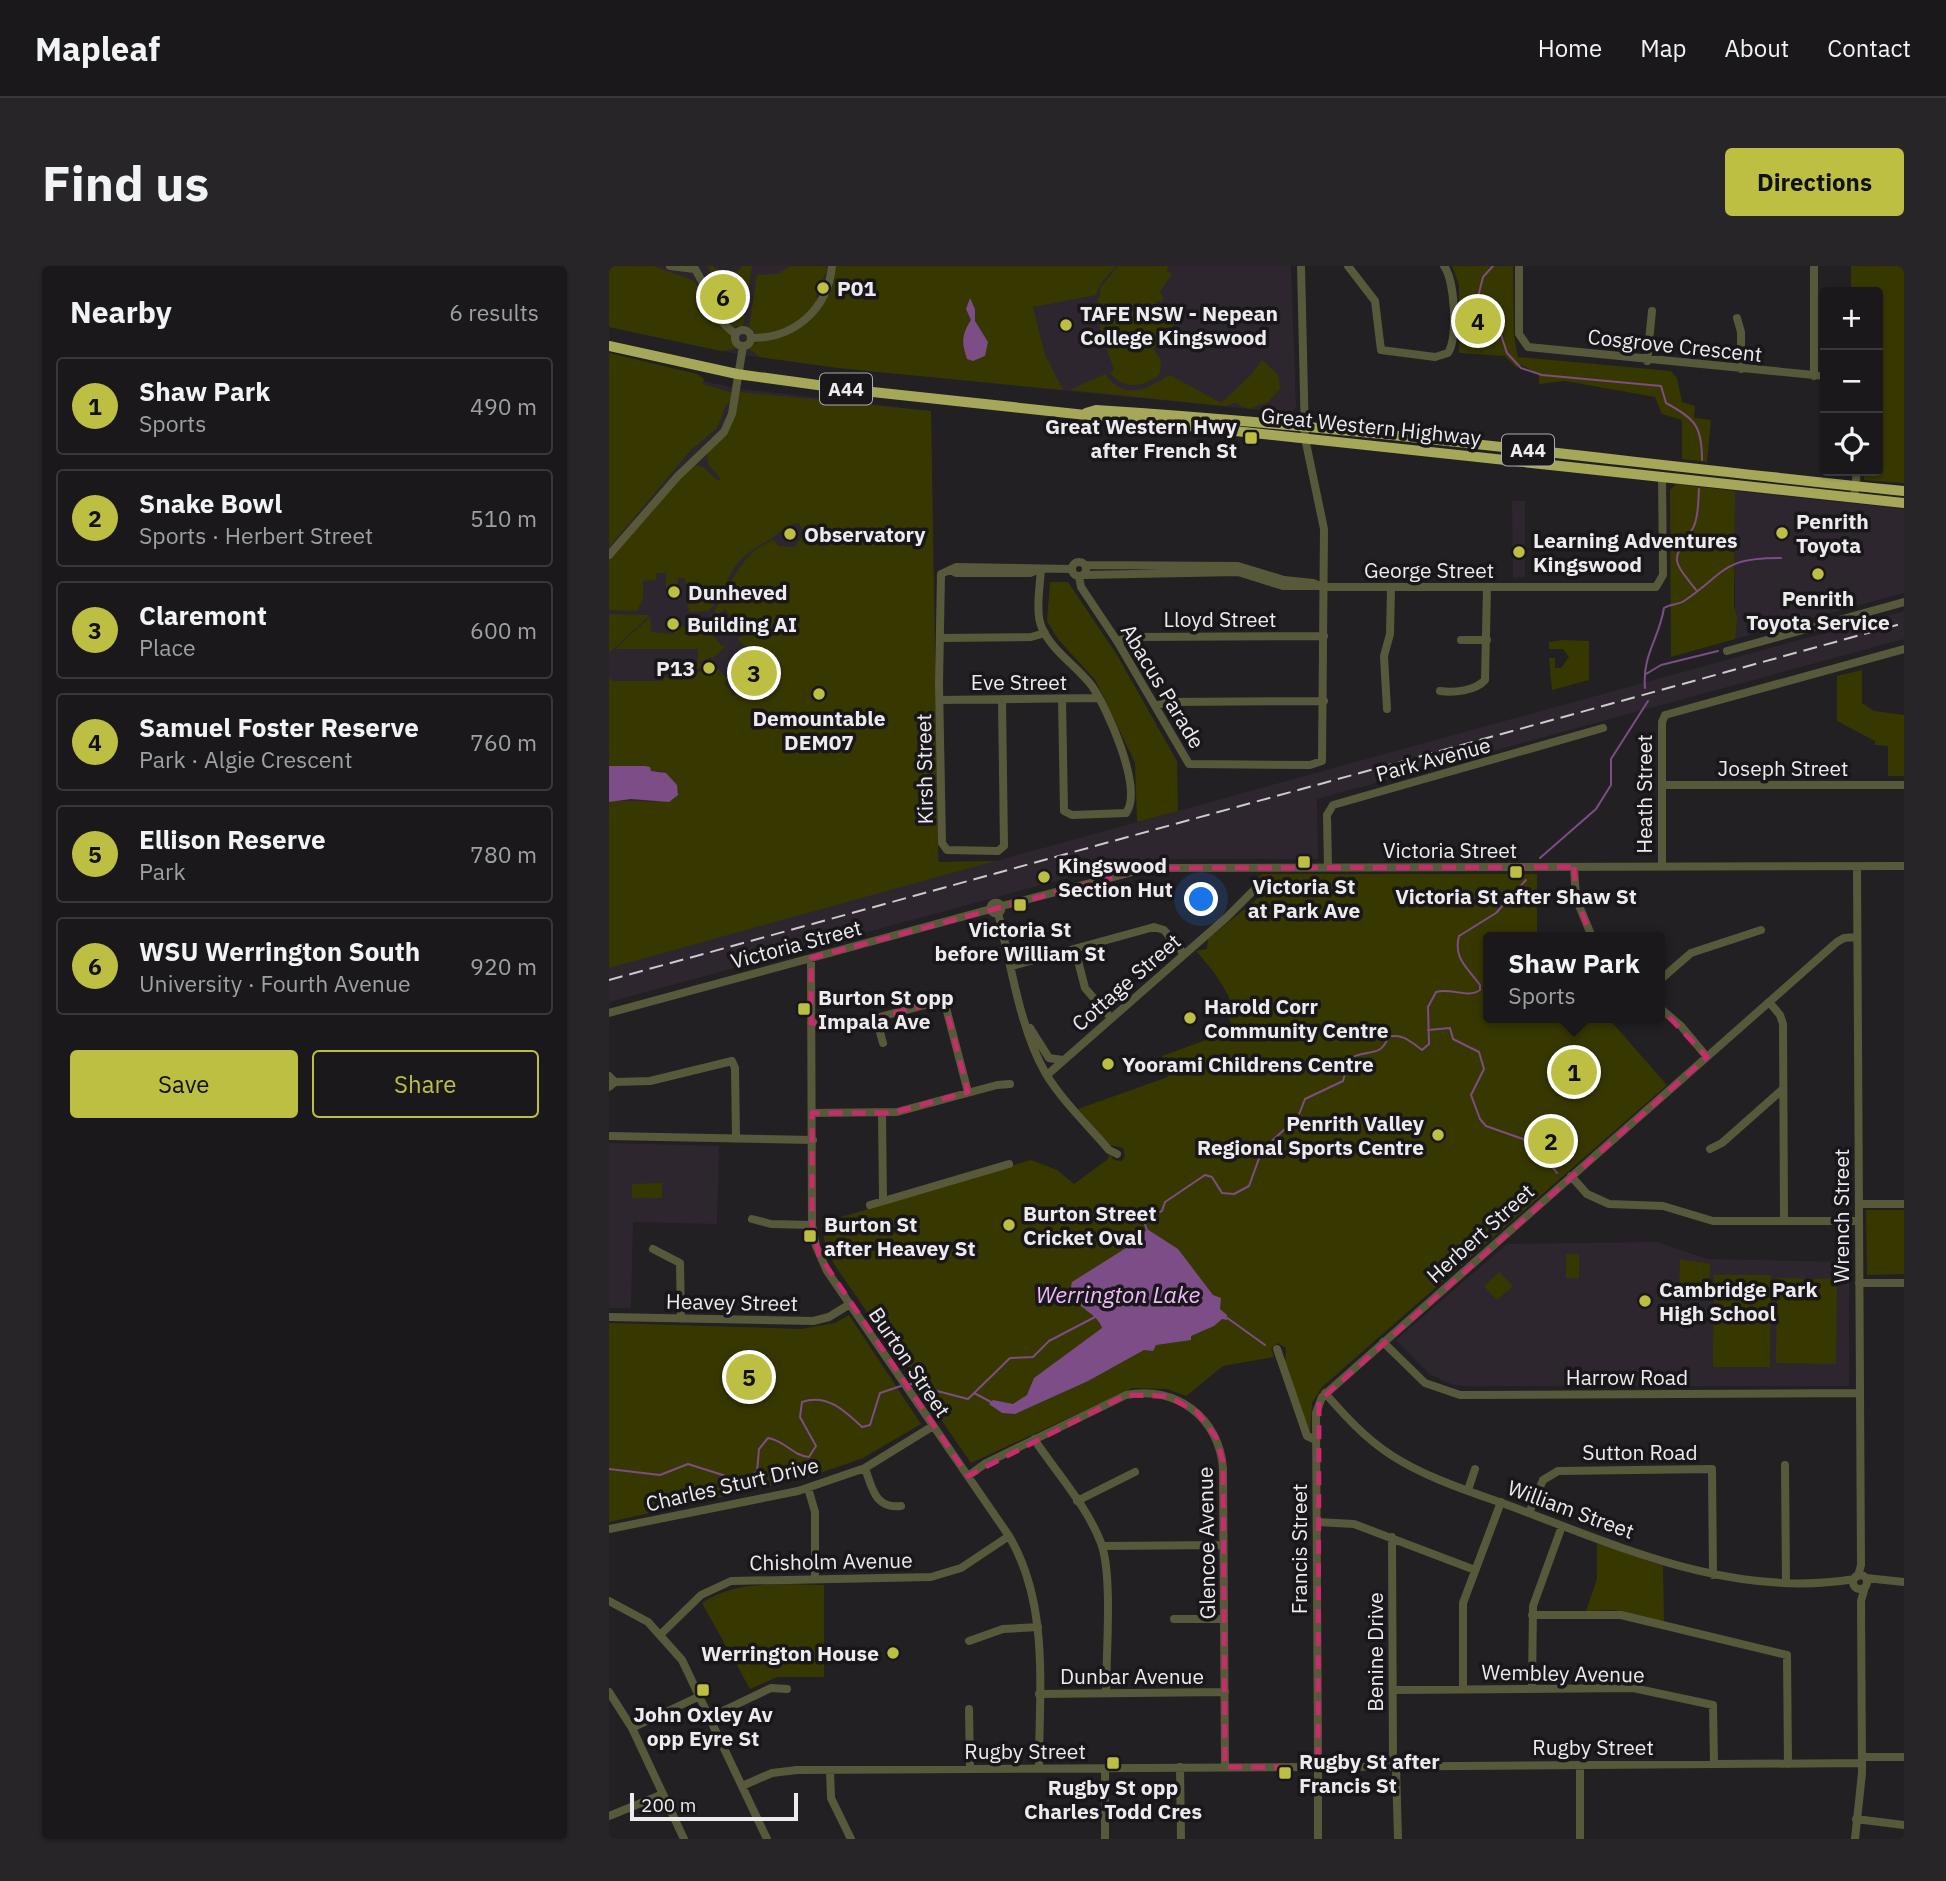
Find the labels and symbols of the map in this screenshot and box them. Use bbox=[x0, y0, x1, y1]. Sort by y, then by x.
pin: 6 bbox=[700, 271, 746, 323]
place label: P01 bbox=[837, 274, 876, 302]
marker: P01 bbox=[815, 280, 831, 296]
pin: 4 bbox=[1455, 295, 1501, 347]
place label: TAFE NSW - Nepean College Kingswood bbox=[1080, 299, 1278, 351]
marker: TAFE NSW - Nepean College Kingswood bbox=[1058, 317, 1074, 333]
street label: Cosgrove Crescent bbox=[1586, 322, 1764, 368]
road number: A44 bbox=[820, 374, 872, 405]
street label: Great Western Highway bbox=[1260, 401, 1483, 452]
place label: Great Western Hwy after French St bbox=[1045, 412, 1238, 464]
marker: Great Western Hwy after French St bbox=[1243, 430, 1259, 446]
road number: A44 bbox=[1502, 434, 1554, 466]
place label: Penrith Toyota bbox=[1796, 507, 1869, 559]
place label: Observatory bbox=[804, 520, 926, 548]
marker: Penrith Toyota bbox=[1774, 525, 1790, 541]
marker: Observatory bbox=[782, 526, 798, 542]
place label: Learning Adventures Kingswood bbox=[1533, 526, 1738, 578]
marker: Learning Adventures Kingswood bbox=[1511, 544, 1527, 560]
street label: George Street bbox=[1364, 556, 1494, 584]
marker: Penrith Toyota Service bbox=[1810, 566, 1826, 582]
place label: Dunheved bbox=[688, 578, 787, 606]
marker: Dunheved bbox=[666, 584, 682, 600]
place label: Penrith Toyota Service bbox=[1746, 584, 1890, 636]
street label: Lloyd Street bbox=[1163, 605, 1277, 633]
place label: Building AI bbox=[687, 610, 797, 638]
marker: Building AI bbox=[665, 616, 681, 632]
street label: Abacus Parade bbox=[1115, 618, 1211, 754]
pin: 3 bbox=[731, 647, 777, 699]
place label: P13 bbox=[656, 654, 695, 682]
marker: P13 bbox=[701, 660, 717, 676]
street label: Eve Street bbox=[971, 668, 1067, 696]
marker: Demountable DEM07 bbox=[811, 686, 827, 702]
place label: Demountable DEM07 bbox=[752, 704, 886, 756]
street label: Kirsh Street bbox=[909, 713, 939, 825]
street label: Park Avenue bbox=[1373, 730, 1493, 788]
street label: Heath Street bbox=[1630, 734, 1658, 854]
street label: Joseph Street bbox=[1718, 754, 1848, 782]
street label: Victoria Street bbox=[1383, 836, 1517, 864]
place label: Kingswood Section Hut bbox=[1058, 851, 1173, 903]
marker: Victoria St at Park Ave bbox=[1296, 854, 1312, 870]
marker: Victoria St after Shaw St bbox=[1508, 864, 1524, 880]
marker: Kingswood Section Hut bbox=[1036, 869, 1052, 885]
place label: Victoria St at Park Ave bbox=[1248, 872, 1360, 924]
your location bbox=[1184, 882, 1218, 916]
place label: Victoria St after Shaw St bbox=[1395, 882, 1637, 910]
marker: Victoria St before William St bbox=[1012, 897, 1028, 913]
street label: Victoria Street bbox=[727, 913, 865, 975]
place label: Victoria St before William St bbox=[935, 915, 1105, 967]
street label: Cottage Street bbox=[1066, 927, 1186, 1037]
place label: Burton St opp Impala Ave bbox=[818, 983, 954, 1035]
place label: Harold Corr Community Centre bbox=[1204, 992, 1389, 1044]
marker: Burton St opp Impala Ave bbox=[796, 1001, 812, 1017]
marker: Harold Corr Community Centre bbox=[1182, 1010, 1198, 1026]
pin: 1 bbox=[1551, 1046, 1597, 1098]
place label: Yoorami Childrens Centre bbox=[1122, 1050, 1374, 1078]
marker: Yoorami Childrens Centre bbox=[1100, 1056, 1116, 1072]
place label: Penrith Valley Regional Sports Centre bbox=[1197, 1109, 1425, 1161]
pin: 2 bbox=[1528, 1115, 1574, 1167]
marker: Penrith Valley Regional Sports Centre bbox=[1430, 1127, 1446, 1143]
street label: Wrench Street bbox=[1827, 1149, 1855, 1283]
street label: Herbert Street bbox=[1420, 1177, 1540, 1289]
place label: Burton Street Cricket Oval bbox=[1023, 1199, 1156, 1251]
place label: Burton St after Heavey St bbox=[824, 1210, 975, 1262]
marker: Burton Street Cricket Oval bbox=[1001, 1217, 1017, 1233]
marker: Burton St after Heavey St bbox=[802, 1228, 818, 1244]
place label: Cambridge Park High School bbox=[1659, 1275, 1819, 1327]
water label: Werrington Lake bbox=[1036, 1279, 1200, 1309]
street label: Heavey Street bbox=[666, 1287, 798, 1317]
marker: Cambridge Park High School bbox=[1637, 1293, 1653, 1309]
street label: Burton Street bbox=[863, 1302, 957, 1422]
pin: 5 bbox=[726, 1351, 772, 1403]
street label: Harrow Road bbox=[1566, 1363, 1688, 1391]
street label: Sutton Road bbox=[1582, 1438, 1698, 1466]
street label: Charles Sturt Drive bbox=[643, 1450, 821, 1518]
street label: Glencoe Avenue bbox=[1191, 1466, 1221, 1620]
street label: William Street bbox=[1504, 1473, 1638, 1545]
street label: Francis Street bbox=[1285, 1484, 1313, 1614]
street label: Chisholm Avenue bbox=[749, 1546, 913, 1576]
street label: Benine Drive bbox=[1361, 1592, 1389, 1712]
place label: Werrington House bbox=[701, 1639, 879, 1667]
marker: Werrington House bbox=[885, 1645, 901, 1661]
street label: Wembley Avenue bbox=[1481, 1658, 1645, 1688]
street label: Dunbar Avenue bbox=[1060, 1662, 1204, 1690]
marker: John Oxley Av opp Eyre St bbox=[695, 1682, 711, 1698]
place label: John Oxley Av opp Eyre St bbox=[633, 1700, 773, 1752]
street label: Rugby Street bbox=[1532, 1733, 1654, 1761]
street label: Rugby Street bbox=[964, 1737, 1086, 1765]
place label: Rugby St after Francis St bbox=[1299, 1747, 1440, 1799]
marker: Rugby St opp Charles Todd Cres bbox=[1105, 1755, 1121, 1771]
marker: Rugby St after Francis St bbox=[1277, 1765, 1293, 1781]
place label: Rugby St opp Charles Todd Cres bbox=[1024, 1773, 1202, 1825]
scale bar bbox=[630, 1790, 798, 1822]

